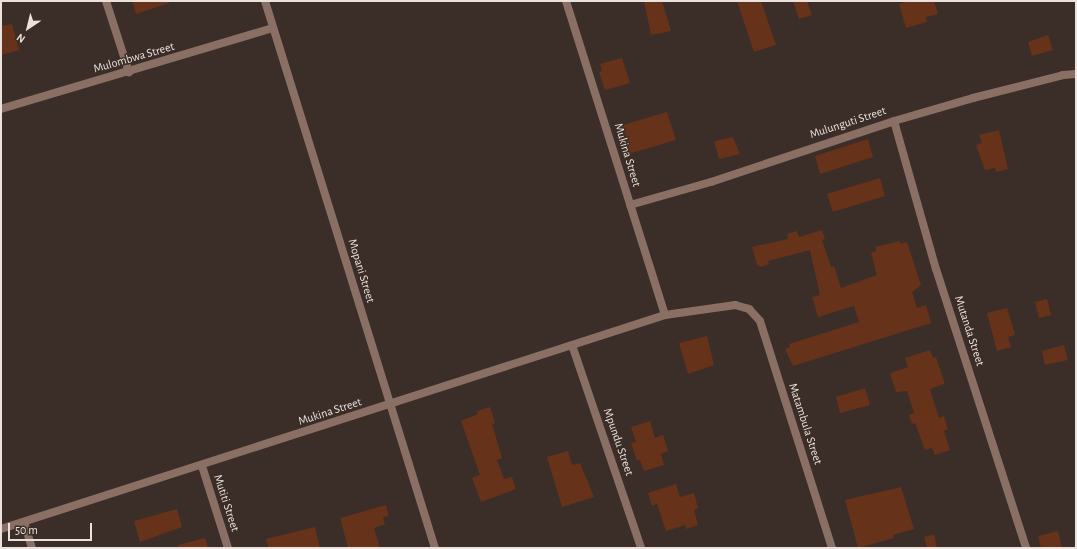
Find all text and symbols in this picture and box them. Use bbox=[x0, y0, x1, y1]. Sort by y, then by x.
north arrow bbox=[8, 8, 48, 48]
text: N bbox=[15, 32, 27, 45]
street label: Mulombwa Street bbox=[92, 40, 176, 76]
street label: Mulunguti Street bbox=[808, 104, 888, 142]
street label: Mukina Street bbox=[611, 121, 643, 189]
street label: Mopani Street bbox=[344, 237, 378, 305]
street label: Mutanda Street bbox=[951, 294, 987, 368]
street label: Matambula Street bbox=[785, 381, 825, 467]
street label: Mukina Street bbox=[297, 395, 363, 429]
street label: Mpundu Street bbox=[600, 406, 636, 478]
street label: Mutiti Street bbox=[210, 473, 242, 533]
scale bar bbox=[10, 515, 94, 541]
text: 50 m bbox=[15, 524, 38, 536]

